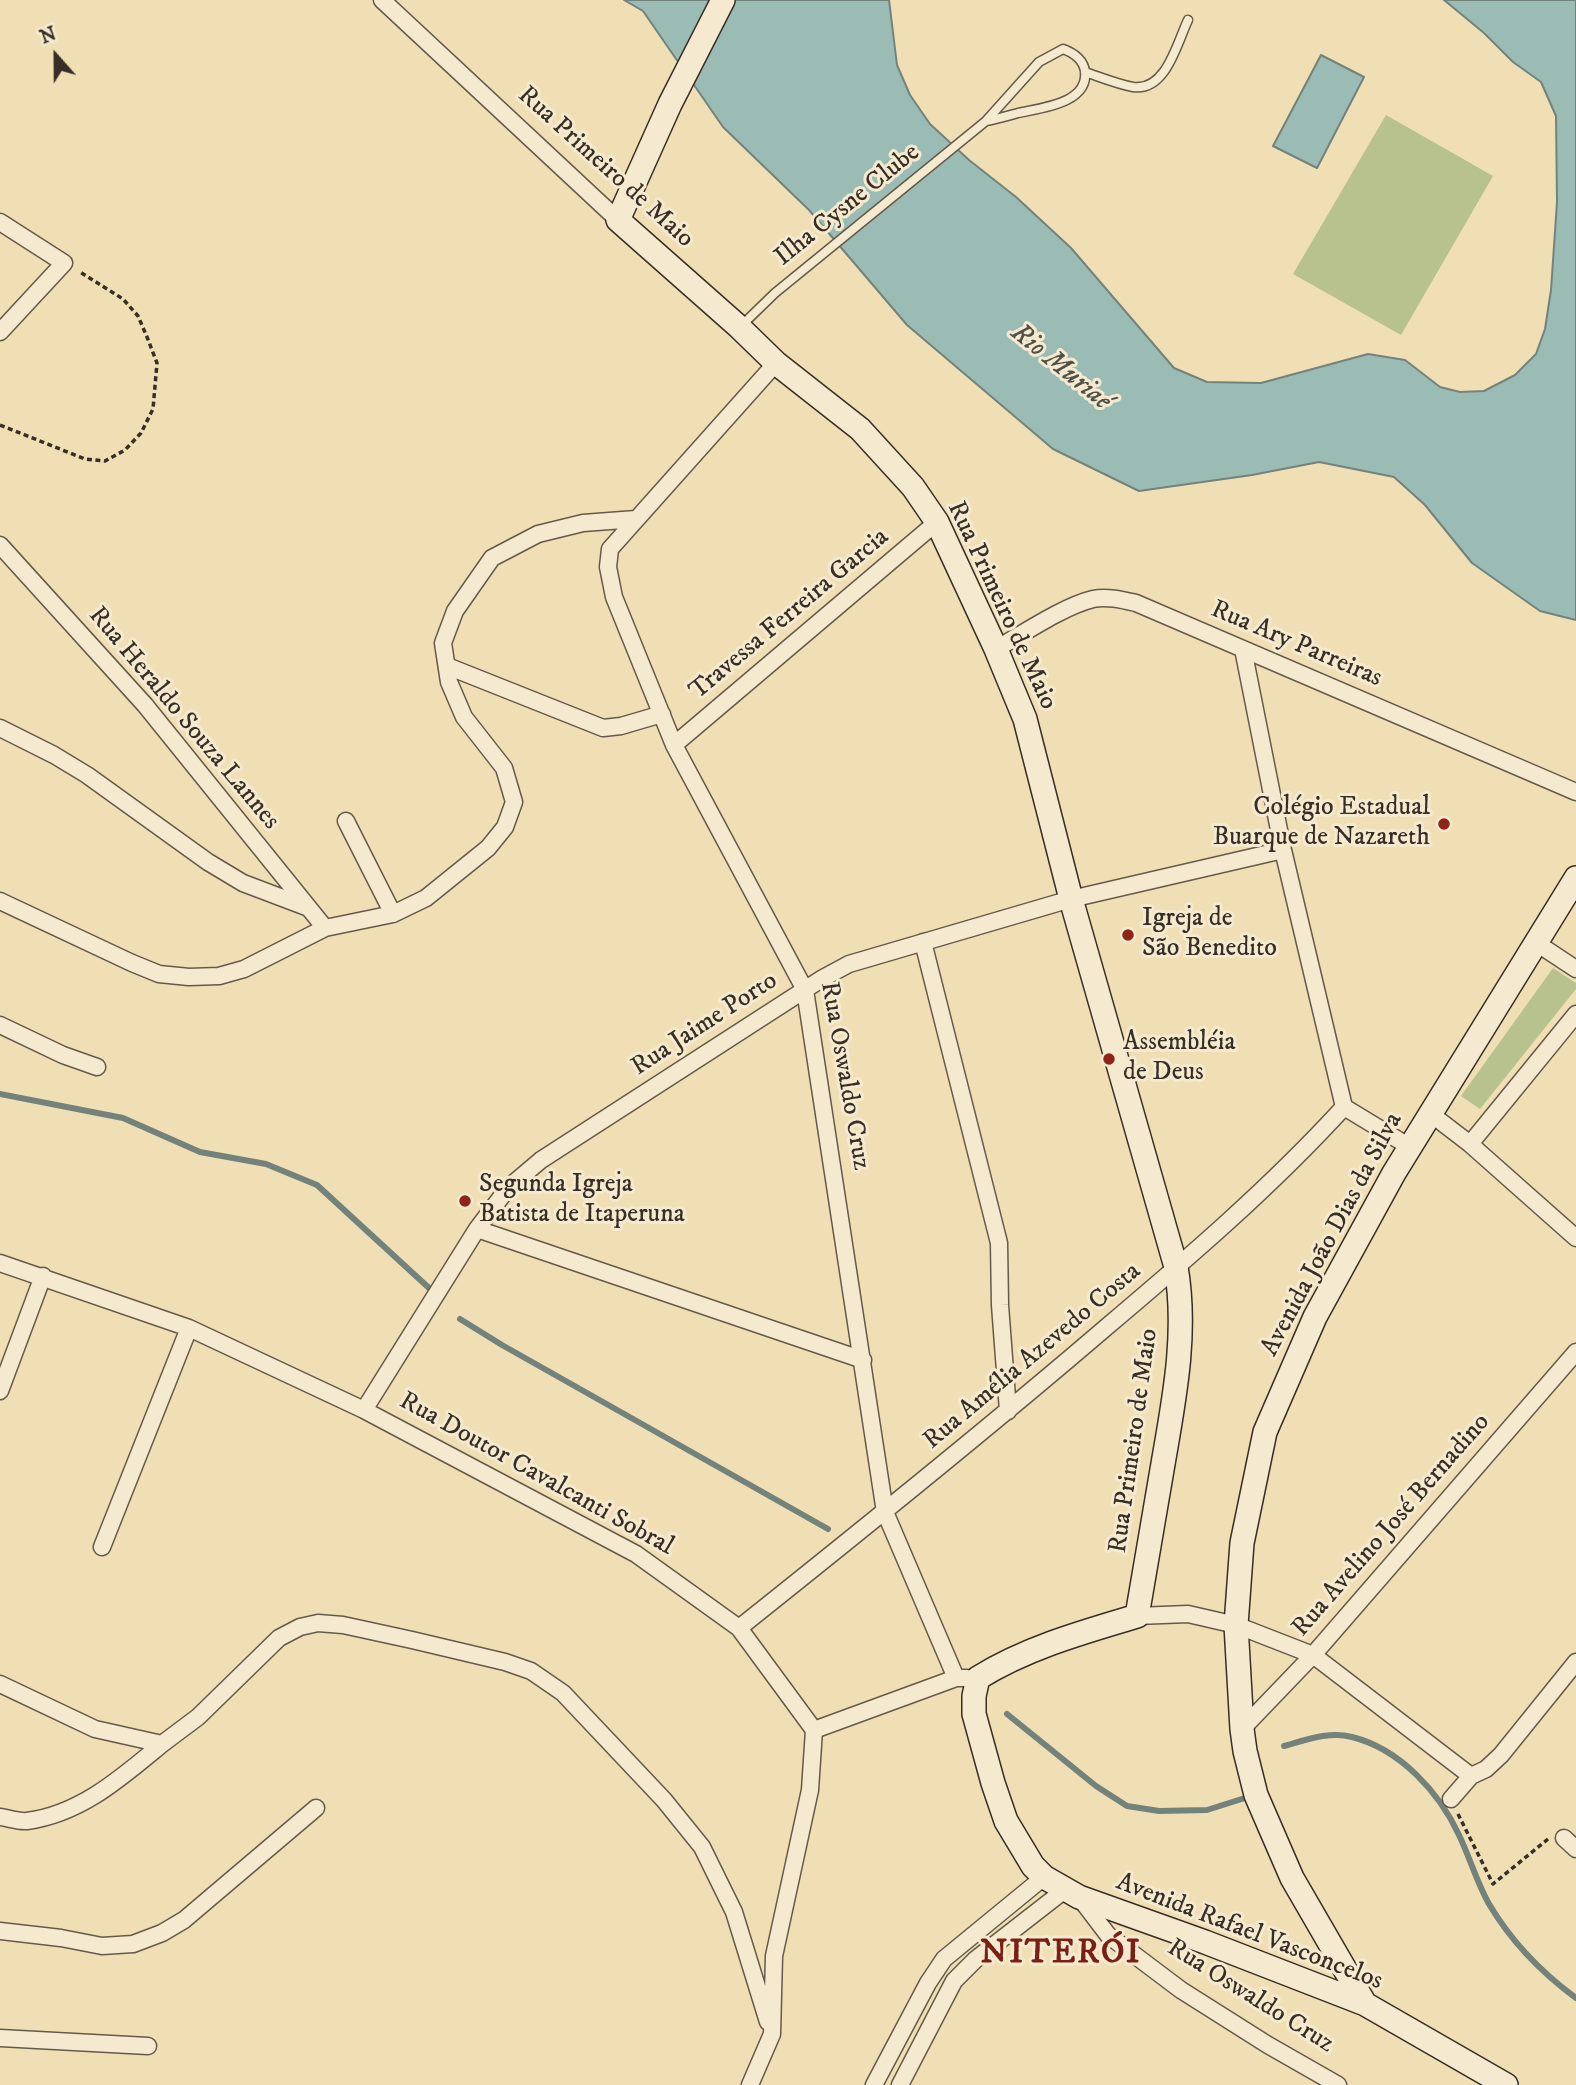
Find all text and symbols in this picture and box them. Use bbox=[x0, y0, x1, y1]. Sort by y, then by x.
north arrow bbox=[21, 21, 91, 91]
text: N bbox=[37, 22, 60, 49]
street label: Rua Primeiro de Maio bbox=[511, 81, 699, 255]
street label: Ilha Cysne Clube bbox=[769, 138, 927, 274]
water label: Rio Muriaé bbox=[1003, 317, 1117, 419]
street label: Rua Primeiro de Maio bbox=[939, 497, 1063, 715]
street label: Travessa Ferreira Garcia bbox=[684, 522, 896, 708]
street label: Rua Ary Parreiras bbox=[1206, 595, 1386, 695]
street label: Rua Heraldo Souza Lannes bbox=[81, 601, 285, 837]
place label: Colégio Estadual Buarque de Nazareth bbox=[1213, 793, 1430, 854]
marker: Colégio Estadual Buarque de Nazareth bbox=[1436, 816, 1452, 832]
place label: Igreja de São Benedito bbox=[1142, 904, 1277, 965]
marker: Igreja de São Benedito bbox=[1120, 927, 1136, 943]
street label: Rua Jaime Porto bbox=[626, 966, 784, 1084]
street label: Rua Oswaldo Cruz bbox=[812, 979, 876, 1173]
place label: Assembléia de Deus bbox=[1123, 1028, 1235, 1090]
marker: Assembléia de Deus bbox=[1101, 1051, 1117, 1067]
street label: Avenida João Dias da Silva bbox=[1256, 1108, 1410, 1362]
place label: Segunda Igreja Batista de Itaperuna bbox=[479, 1170, 685, 1232]
marker: Segunda Igreja Batista de Itaperuna bbox=[457, 1193, 473, 1209]
street label: Rua Amélia Azevedo Costa bbox=[918, 1257, 1148, 1457]
street label: Rua Primeiro de Maio bbox=[1104, 1327, 1166, 1555]
street label: Rua Doutor Cavalcanti Sobral bbox=[393, 1387, 679, 1563]
street label: Rua Avelino José Bernadino bbox=[1286, 1408, 1498, 1644]
street label: Avenida Rafael Vasconcelos bbox=[1111, 1868, 1387, 1998]
street label: Rua Oswaldo Cruz bbox=[1161, 1933, 1339, 2061]
district label: NITERÓI bbox=[981, 1935, 1141, 1975]

